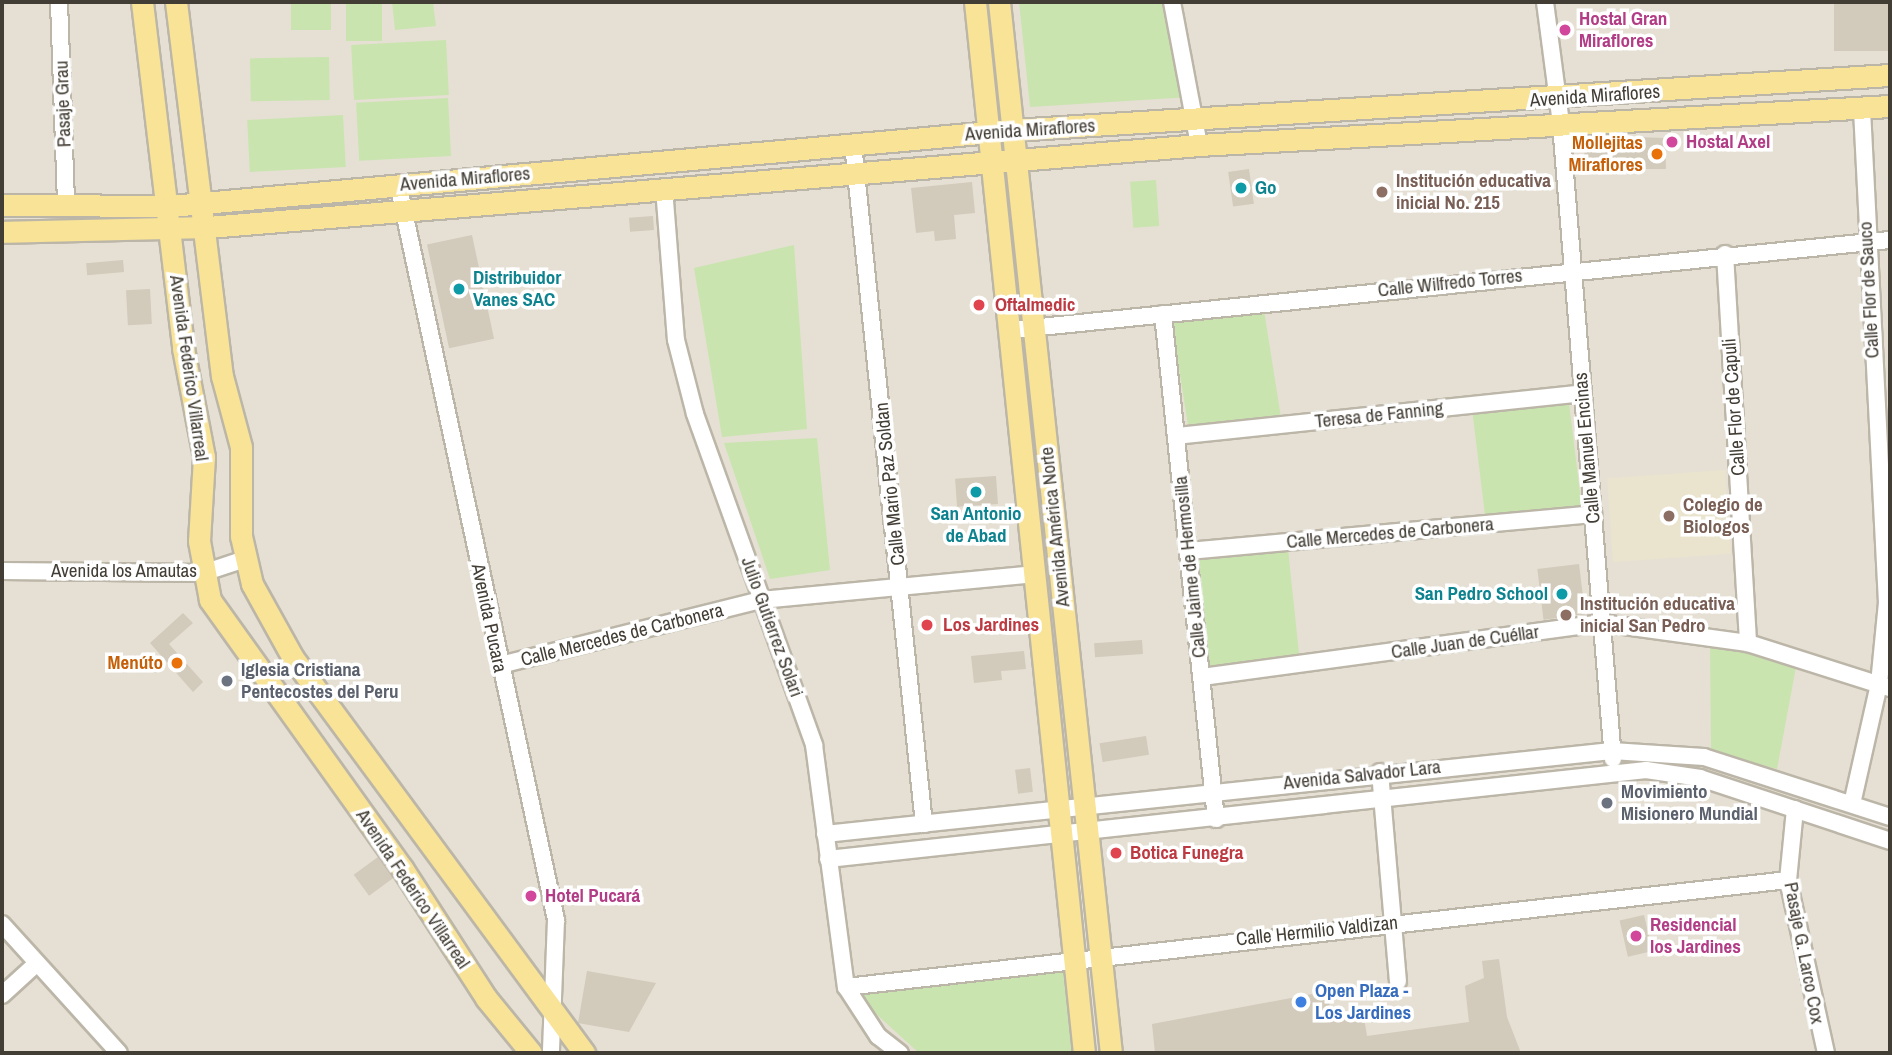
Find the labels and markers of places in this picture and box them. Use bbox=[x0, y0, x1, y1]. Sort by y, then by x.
place label: Hostal Gran Miraflores bbox=[1579, 8, 1667, 52]
marker: Hostal Gran Miraflores bbox=[1557, 22, 1573, 38]
place label: Hostal Axel bbox=[1686, 131, 1771, 153]
place label: Mollejitas Miraflores bbox=[1569, 132, 1643, 176]
marker: Hostal Axel bbox=[1664, 134, 1680, 150]
marker: Mollejitas Miraflores bbox=[1649, 146, 1665, 162]
place label: Institución educativa inicial No. 215 bbox=[1396, 170, 1551, 214]
place label: Go bbox=[1255, 177, 1277, 199]
marker: Go bbox=[1233, 180, 1249, 196]
marker: Institución educativa inicial No. 215 bbox=[1374, 184, 1390, 200]
place label: Distribuidor Vanes SAC bbox=[473, 267, 561, 311]
marker: Distribuidor Vanes SAC bbox=[451, 281, 467, 297]
place label: Oftalmedic bbox=[995, 294, 1076, 316]
marker: Oftalmedic bbox=[969, 295, 989, 315]
marker: San Antonio de Abad bbox=[968, 484, 984, 500]
place label: Colegio de Biologos bbox=[1683, 494, 1763, 538]
place label: San Antonio de Abad bbox=[930, 503, 1022, 547]
marker: Colegio de Biologos bbox=[1661, 508, 1677, 524]
place label: San Pedro School bbox=[1415, 583, 1548, 605]
marker: San Pedro School bbox=[1554, 586, 1570, 602]
place label: Institución educativa inicial San Pedro bbox=[1580, 593, 1735, 637]
marker: Institución educativa inicial San Pedro bbox=[1558, 607, 1574, 623]
place label: Los Jardines bbox=[943, 614, 1039, 636]
marker: Los Jardines bbox=[917, 615, 937, 635]
place label: Menúto bbox=[108, 652, 163, 674]
marker: Menúto bbox=[169, 655, 185, 671]
place label: Iglesia Cristiana Pentecostes del Peru bbox=[241, 659, 399, 703]
marker: Iglesia Cristiana Pentecostes del Peru bbox=[219, 673, 235, 689]
place label: Movimiento Misionero Mundial bbox=[1621, 781, 1758, 825]
marker: Movimiento Misionero Mundial bbox=[1599, 795, 1615, 811]
place label: Botica Funegra bbox=[1130, 842, 1243, 864]
marker: Botica Funegra bbox=[1108, 845, 1124, 861]
place label: Hotel Pucará bbox=[545, 885, 640, 907]
marker: Hotel Pucará bbox=[523, 888, 539, 904]
place label: Residencial los Jardines bbox=[1650, 914, 1741, 958]
marker: Residencial los Jardines bbox=[1628, 928, 1644, 944]
place label: Open Plaza - Los Jardines bbox=[1315, 980, 1411, 1024]
marker: Open Plaza - Los Jardines bbox=[1293, 994, 1309, 1010]

